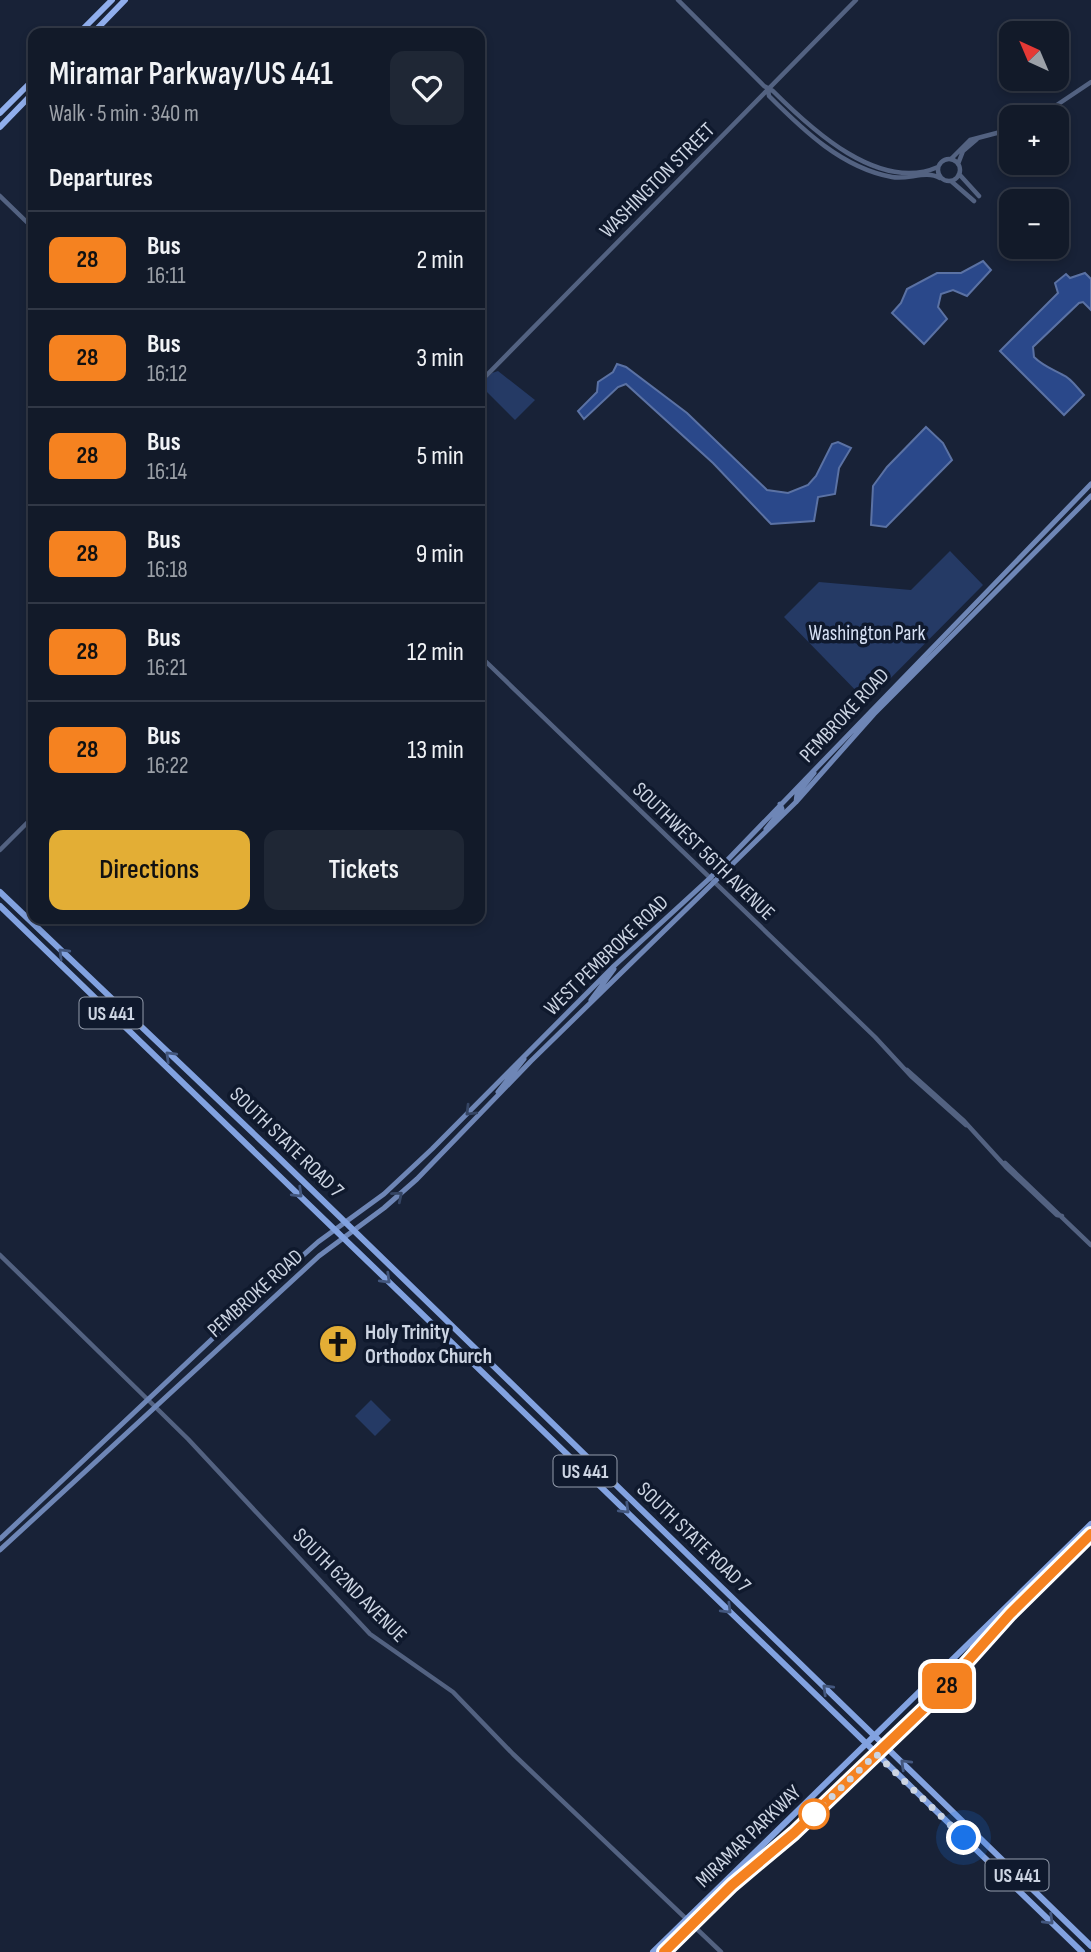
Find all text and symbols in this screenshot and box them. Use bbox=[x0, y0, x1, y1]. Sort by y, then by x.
north arrow bbox=[999, 21, 1069, 91]
map controls bbox=[999, 21, 1069, 259]
button: heart bbox=[390, 51, 464, 125]
text: Miramar Parkway/US 441 bbox=[49, 54, 333, 94]
text: Walk · 5 min · 340 m bbox=[49, 100, 199, 128]
button: + bbox=[999, 105, 1069, 175]
street label: WASHINGTON STREET bbox=[595, 117, 720, 243]
text: Departures bbox=[49, 163, 153, 194]
button: − bbox=[999, 189, 1069, 259]
text: Bus bbox=[147, 231, 181, 262]
text: 28 bbox=[77, 245, 98, 274]
text: 2 min bbox=[416, 245, 464, 276]
text: 16:11 bbox=[147, 262, 186, 290]
text: Bus bbox=[147, 329, 181, 360]
text: 28 bbox=[77, 343, 98, 372]
text: 3 min bbox=[416, 343, 464, 374]
text: 16:12 bbox=[147, 360, 187, 388]
text: Bus bbox=[147, 427, 181, 458]
text: 28 bbox=[77, 441, 98, 470]
text: 5 min bbox=[417, 441, 464, 472]
text: 16:14 bbox=[147, 458, 187, 486]
text: Bus bbox=[147, 525, 181, 556]
text: 28 bbox=[77, 539, 98, 568]
text: 9 min bbox=[416, 539, 464, 570]
text: 16:18 bbox=[147, 556, 188, 584]
park label: Washington Park bbox=[809, 621, 925, 646]
text: Bus bbox=[147, 623, 181, 654]
text: 28 bbox=[77, 637, 98, 666]
text: 12 min bbox=[407, 637, 464, 668]
text: 16:21 bbox=[147, 654, 187, 682]
street label: PEMBROKE ROAD bbox=[794, 663, 894, 768]
text: Bus bbox=[147, 721, 181, 752]
text: 28 bbox=[77, 735, 98, 764]
text: 13 min bbox=[407, 735, 464, 766]
text: 16:22 bbox=[147, 752, 188, 780]
street label: SOUTHWEST 56TH AVENUE bbox=[627, 777, 780, 926]
button: Directions bbox=[49, 830, 250, 910]
button: Tickets bbox=[264, 830, 464, 910]
street label: WEST PEMBROKE ROAD bbox=[539, 890, 674, 1021]
one-way arrow bbox=[59, 948, 72, 961]
road number: US 441 bbox=[80, 998, 142, 1028]
one-way arrow bbox=[166, 1051, 179, 1064]
street label: SOUTH STATE ROAD 7 bbox=[225, 1082, 349, 1203]
one-way arrow bbox=[465, 1103, 478, 1116]
one-way arrow bbox=[290, 1185, 303, 1198]
one-way arrow bbox=[390, 1192, 403, 1204]
street label: PEMBROKE ROAD bbox=[202, 1244, 308, 1343]
one-way arrow bbox=[378, 1270, 391, 1283]
place label: Holy Trinity Orthodox Church bbox=[365, 1320, 492, 1369]
church icon: Holy Trinity Orthodox Church bbox=[317, 1323, 359, 1365]
road number: US 441 bbox=[554, 1456, 616, 1486]
street label: SOUTH STATE ROAD 7 bbox=[632, 1477, 756, 1598]
one-way arrow bbox=[617, 1501, 630, 1514]
street label: SOUTH 62ND AVENUE bbox=[287, 1523, 412, 1648]
one-way arrow bbox=[719, 1601, 731, 1613]
line badge: 28 bbox=[916, 1663, 978, 1709]
text: 28 bbox=[936, 1671, 958, 1700]
one-way arrow bbox=[822, 1685, 835, 1698]
one-way arrow bbox=[900, 1760, 913, 1773]
street label: MIRAMAR PARKWAY bbox=[691, 1780, 806, 1893]
unlabelled marker bbox=[799, 1799, 829, 1829]
your location bbox=[946, 1820, 981, 1855]
road number: US 441 bbox=[986, 1859, 1048, 1890]
one-way arrow bbox=[1041, 1912, 1054, 1925]

